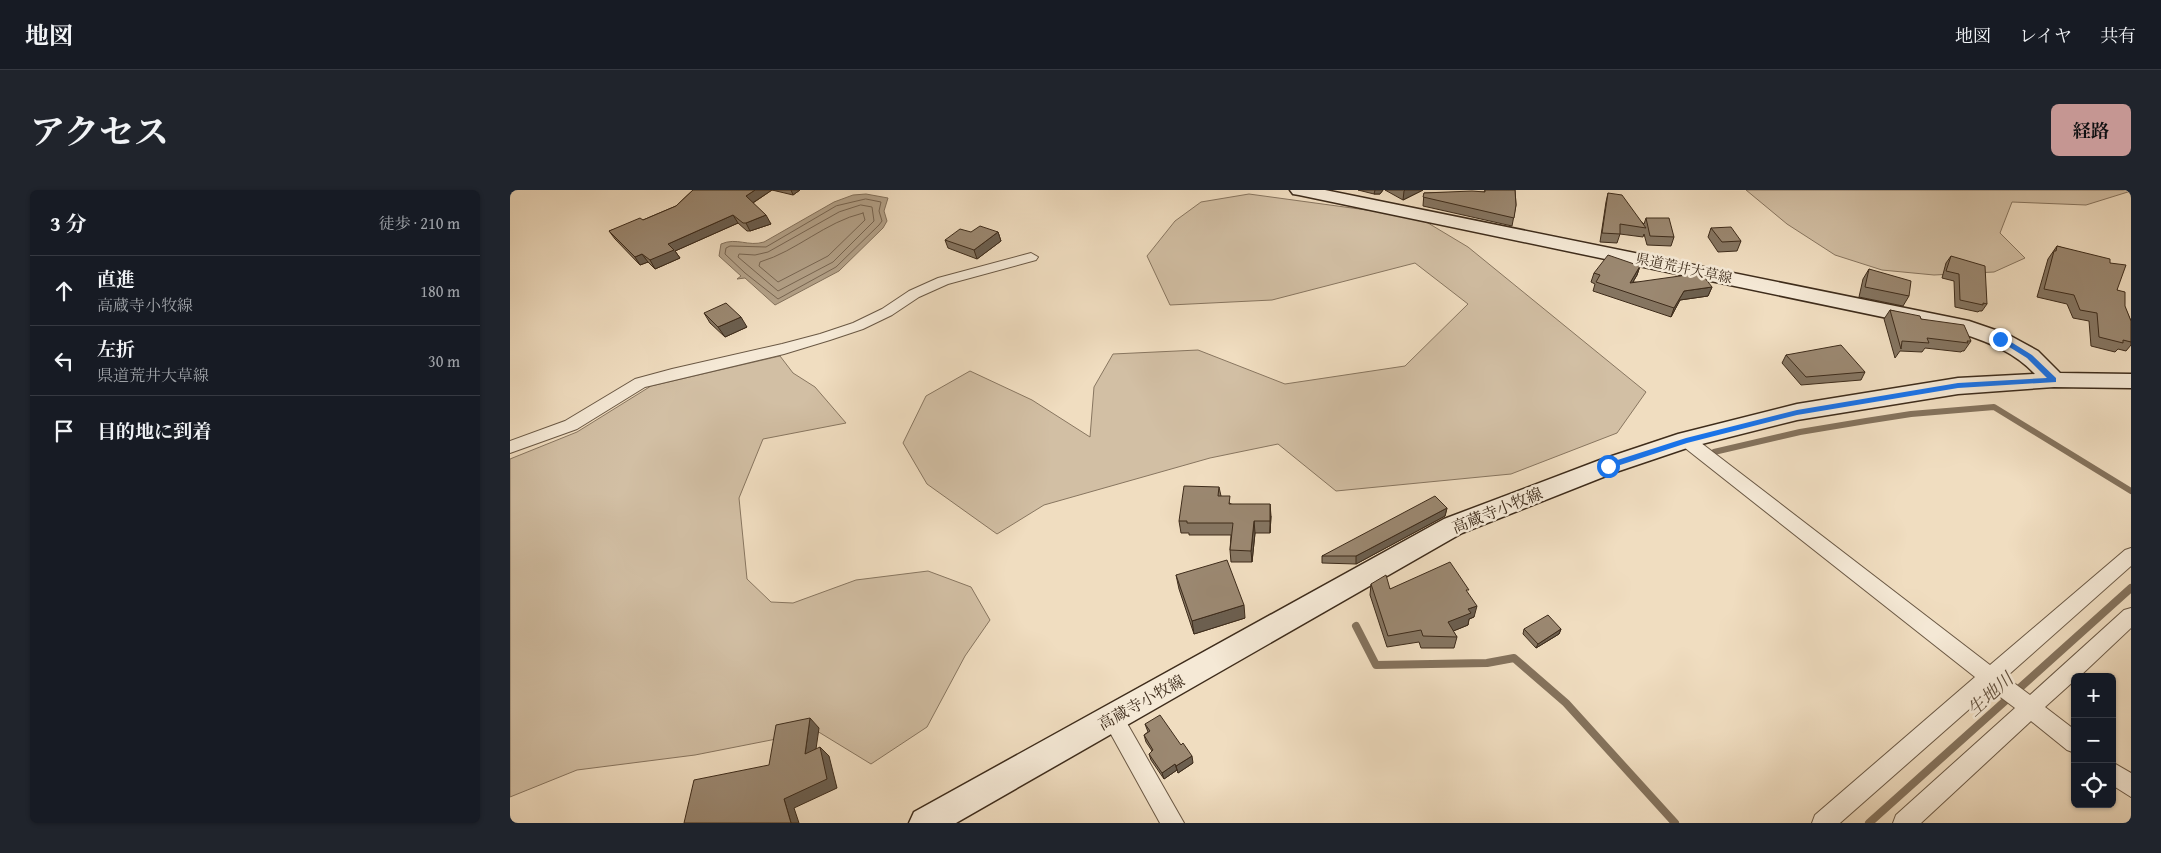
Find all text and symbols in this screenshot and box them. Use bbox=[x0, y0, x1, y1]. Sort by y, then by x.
text: 地図 bbox=[25, 18, 73, 53]
text: 地図 bbox=[1955, 22, 1991, 49]
text: レイヤ bbox=[2019, 22, 2072, 49]
text: 共有 bbox=[2100, 22, 2136, 49]
button: 経路 bbox=[2051, 104, 2131, 156]
text: アクセス bbox=[30, 106, 169, 157]
text: 3 分 bbox=[50, 208, 87, 239]
text: 徒歩 · 210 m bbox=[379, 211, 460, 235]
street label: 県道荒井大草線 bbox=[1634, 248, 1734, 288]
text: 直進 bbox=[97, 265, 135, 293]
icon: ahead bbox=[50, 277, 78, 305]
text: 180 m bbox=[420, 279, 460, 303]
text: 高蔵寺小牧線 bbox=[97, 293, 193, 317]
route end bbox=[1989, 328, 2012, 351]
text: 左折 bbox=[97, 335, 135, 363]
icon: left bbox=[50, 347, 78, 375]
text: 30 m bbox=[428, 349, 460, 373]
text: 県道荒井大草線 bbox=[97, 363, 209, 387]
icon: arrive bbox=[50, 417, 78, 445]
text: 目的地に到着 bbox=[97, 417, 211, 445]
route start bbox=[1597, 455, 1620, 478]
street label: 高蔵寺小牧線 bbox=[1448, 481, 1546, 539]
water label: 生地川 bbox=[1961, 665, 2021, 722]
street label: 高蔵寺小牧線 bbox=[1093, 668, 1189, 736]
map controls bbox=[2071, 673, 2116, 808]
button: + bbox=[2071, 673, 2116, 718]
button: − bbox=[2071, 718, 2116, 763]
button: locate bbox=[2071, 763, 2116, 808]

